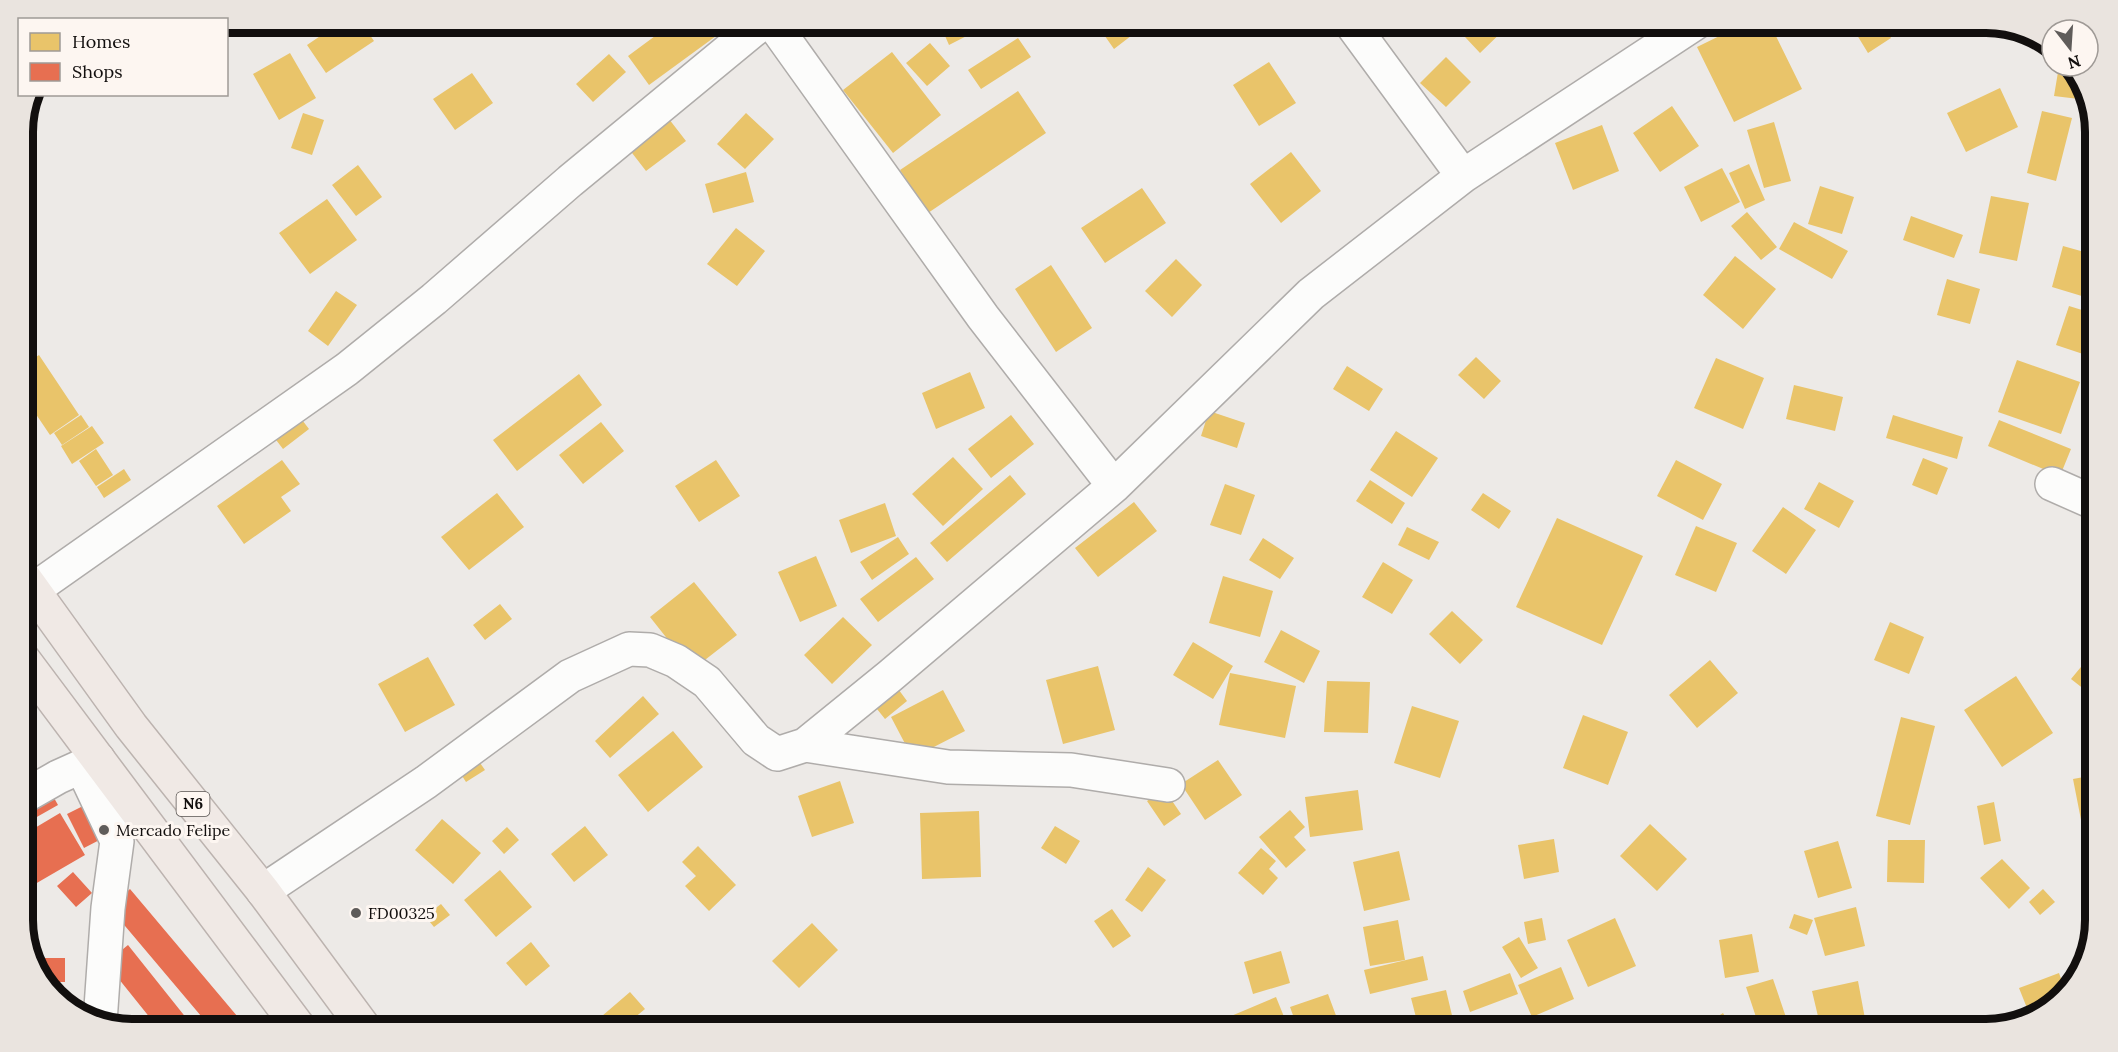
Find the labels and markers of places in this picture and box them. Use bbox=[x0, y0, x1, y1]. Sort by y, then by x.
place label: Mercado Felipe bbox=[116, 820, 231, 840]
marker: Mercado Felipe bbox=[97, 823, 111, 837]
place label: FD00325 bbox=[368, 903, 435, 923]
marker: FD00325 bbox=[349, 906, 363, 920]

